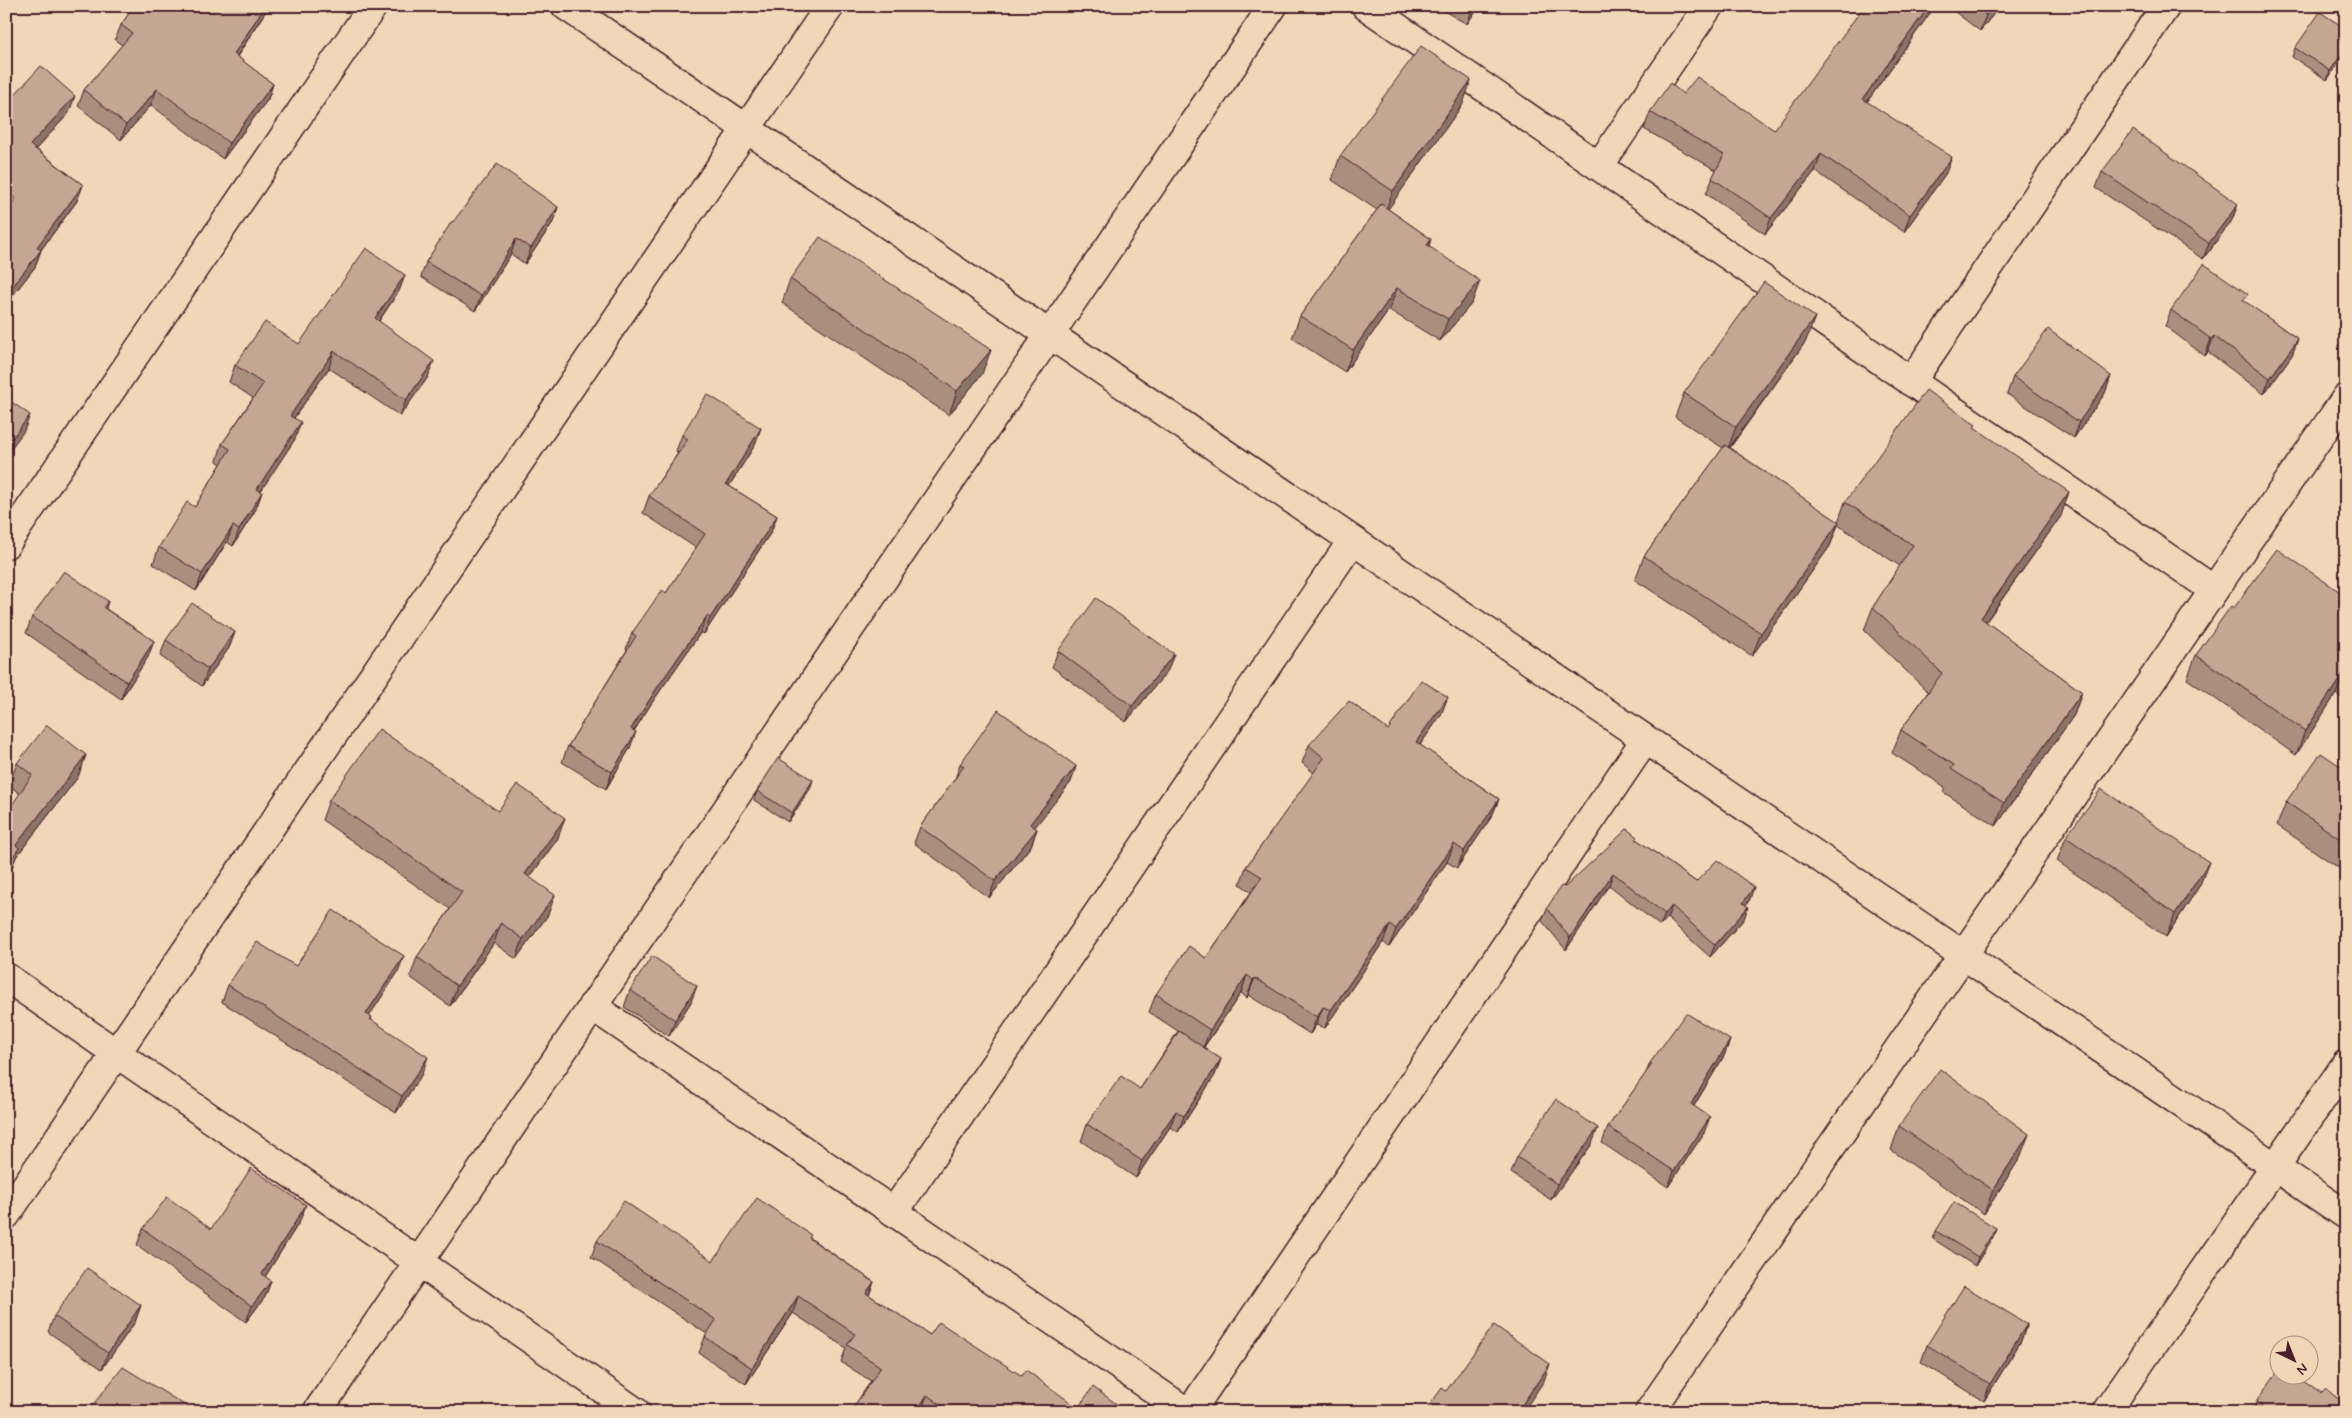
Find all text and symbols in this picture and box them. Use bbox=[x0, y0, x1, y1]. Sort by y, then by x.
north arrow bbox=[2270, 1336, 2320, 1386]
text: N bbox=[2293, 1359, 2312, 1379]

